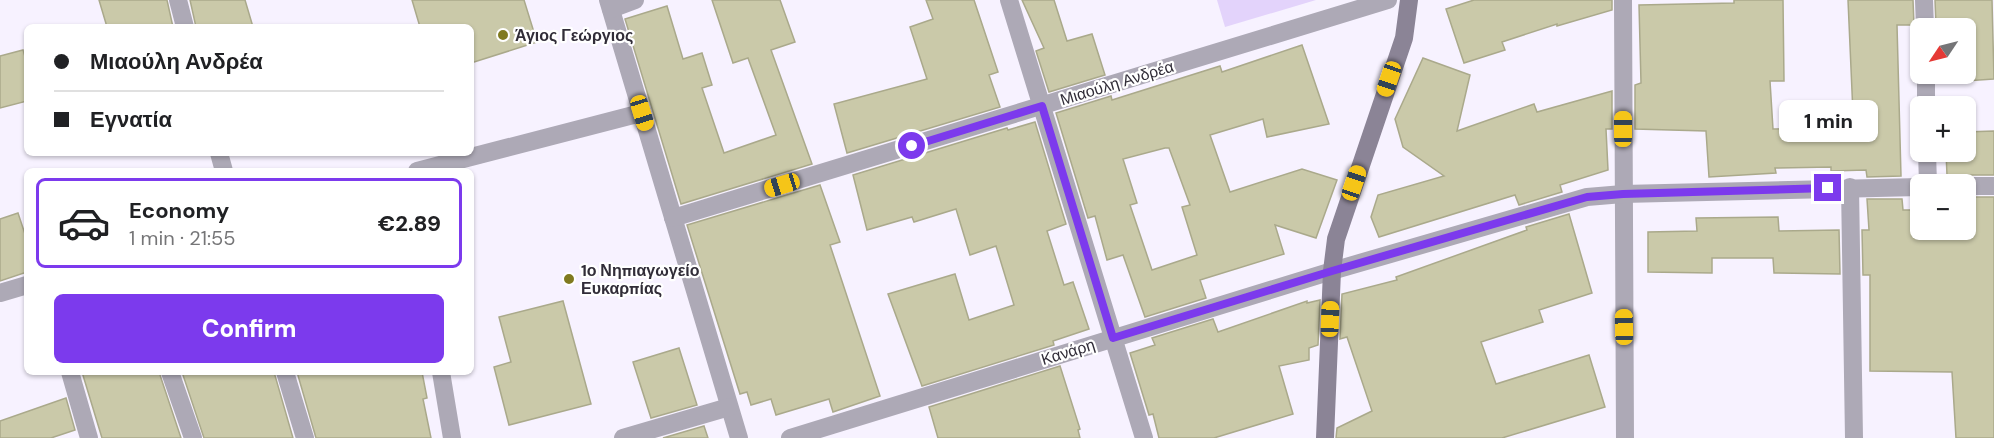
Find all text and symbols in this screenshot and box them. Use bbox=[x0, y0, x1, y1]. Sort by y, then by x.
north arrow bbox=[1910, 18, 1976, 84]
map controls bbox=[1910, 18, 1976, 240]
place label: Άγιος Γεώργιος bbox=[515, 25, 633, 46]
marker: Άγιος Γεώργιος bbox=[496, 28, 510, 42]
text: Μιαούλη Ανδρέα bbox=[90, 47, 263, 76]
street label: Μιαούλη Ανδρέα bbox=[1058, 56, 1176, 110]
car bbox=[1375, 59, 1403, 99]
car bbox=[628, 93, 656, 133]
button: + bbox=[1910, 96, 1976, 162]
callout: 1 min bbox=[1778, 101, 1878, 143]
text: Εγνατία bbox=[90, 105, 172, 134]
text: 1 min bbox=[1804, 108, 1853, 134]
car bbox=[1614, 111, 1632, 147]
route start bbox=[898, 132, 925, 159]
car bbox=[1340, 163, 1368, 203]
car bbox=[762, 171, 802, 199]
route end bbox=[1814, 174, 1841, 201]
button: − bbox=[1910, 174, 1976, 240]
icon: car bbox=[57, 196, 111, 250]
text: Economy bbox=[129, 196, 229, 225]
text: €2.89 bbox=[378, 209, 441, 238]
text: 1 min · 21:55 bbox=[129, 225, 235, 251]
place label: 1ο Νηπιαγωγείο Ευκαρπίας bbox=[581, 260, 700, 299]
marker: 1ο Νηπιαγωγείο Ευκαρπίας bbox=[562, 272, 576, 286]
button: Confirm bbox=[54, 294, 444, 363]
car bbox=[1320, 301, 1340, 337]
car bbox=[1615, 309, 1633, 345]
street label: Κανάρη bbox=[1039, 334, 1097, 370]

